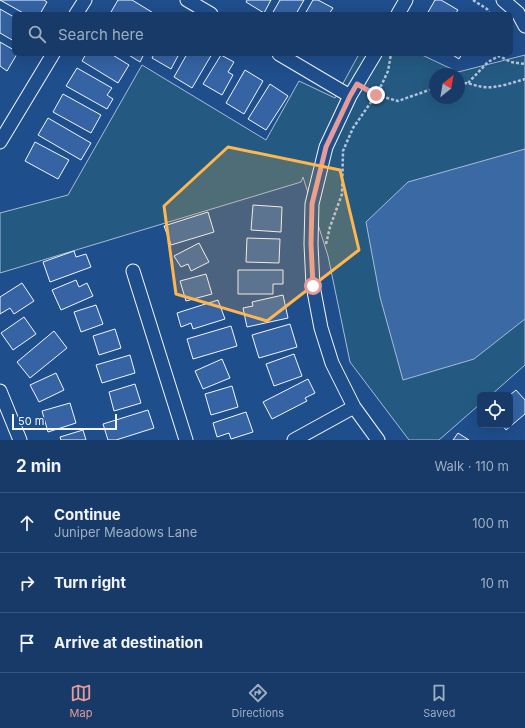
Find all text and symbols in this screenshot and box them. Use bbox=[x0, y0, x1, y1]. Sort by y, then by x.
search box bbox=[12, 12, 513, 56]
icon: search bbox=[26, 23, 48, 45]
text: Search here bbox=[58, 25, 144, 44]
north arrow bbox=[429, 68, 465, 104]
route end bbox=[367, 86, 385, 104]
route start bbox=[304, 277, 322, 295]
map controls bbox=[477, 392, 513, 428]
button: locate bbox=[477, 392, 513, 428]
scale bar bbox=[12, 412, 117, 431]
text: 50 m bbox=[18, 414, 44, 428]
text: 2 min bbox=[16, 456, 61, 476]
text: Walk · 110 m bbox=[434, 458, 509, 474]
text: Continue bbox=[54, 505, 121, 524]
icon: ahead bbox=[16, 512, 38, 534]
text: 100 m bbox=[472, 515, 509, 531]
text: Juniper Meadows Lane bbox=[54, 524, 197, 540]
icon: right bbox=[16, 572, 38, 594]
text: Turn right bbox=[54, 573, 126, 592]
text: 10 m bbox=[480, 575, 509, 591]
icon: arrive bbox=[16, 632, 38, 654]
text: Arrive at destination bbox=[54, 633, 203, 652]
tab: Map bbox=[70, 682, 92, 720]
tab: Directions bbox=[232, 682, 284, 720]
tab: Saved bbox=[423, 682, 455, 720]

